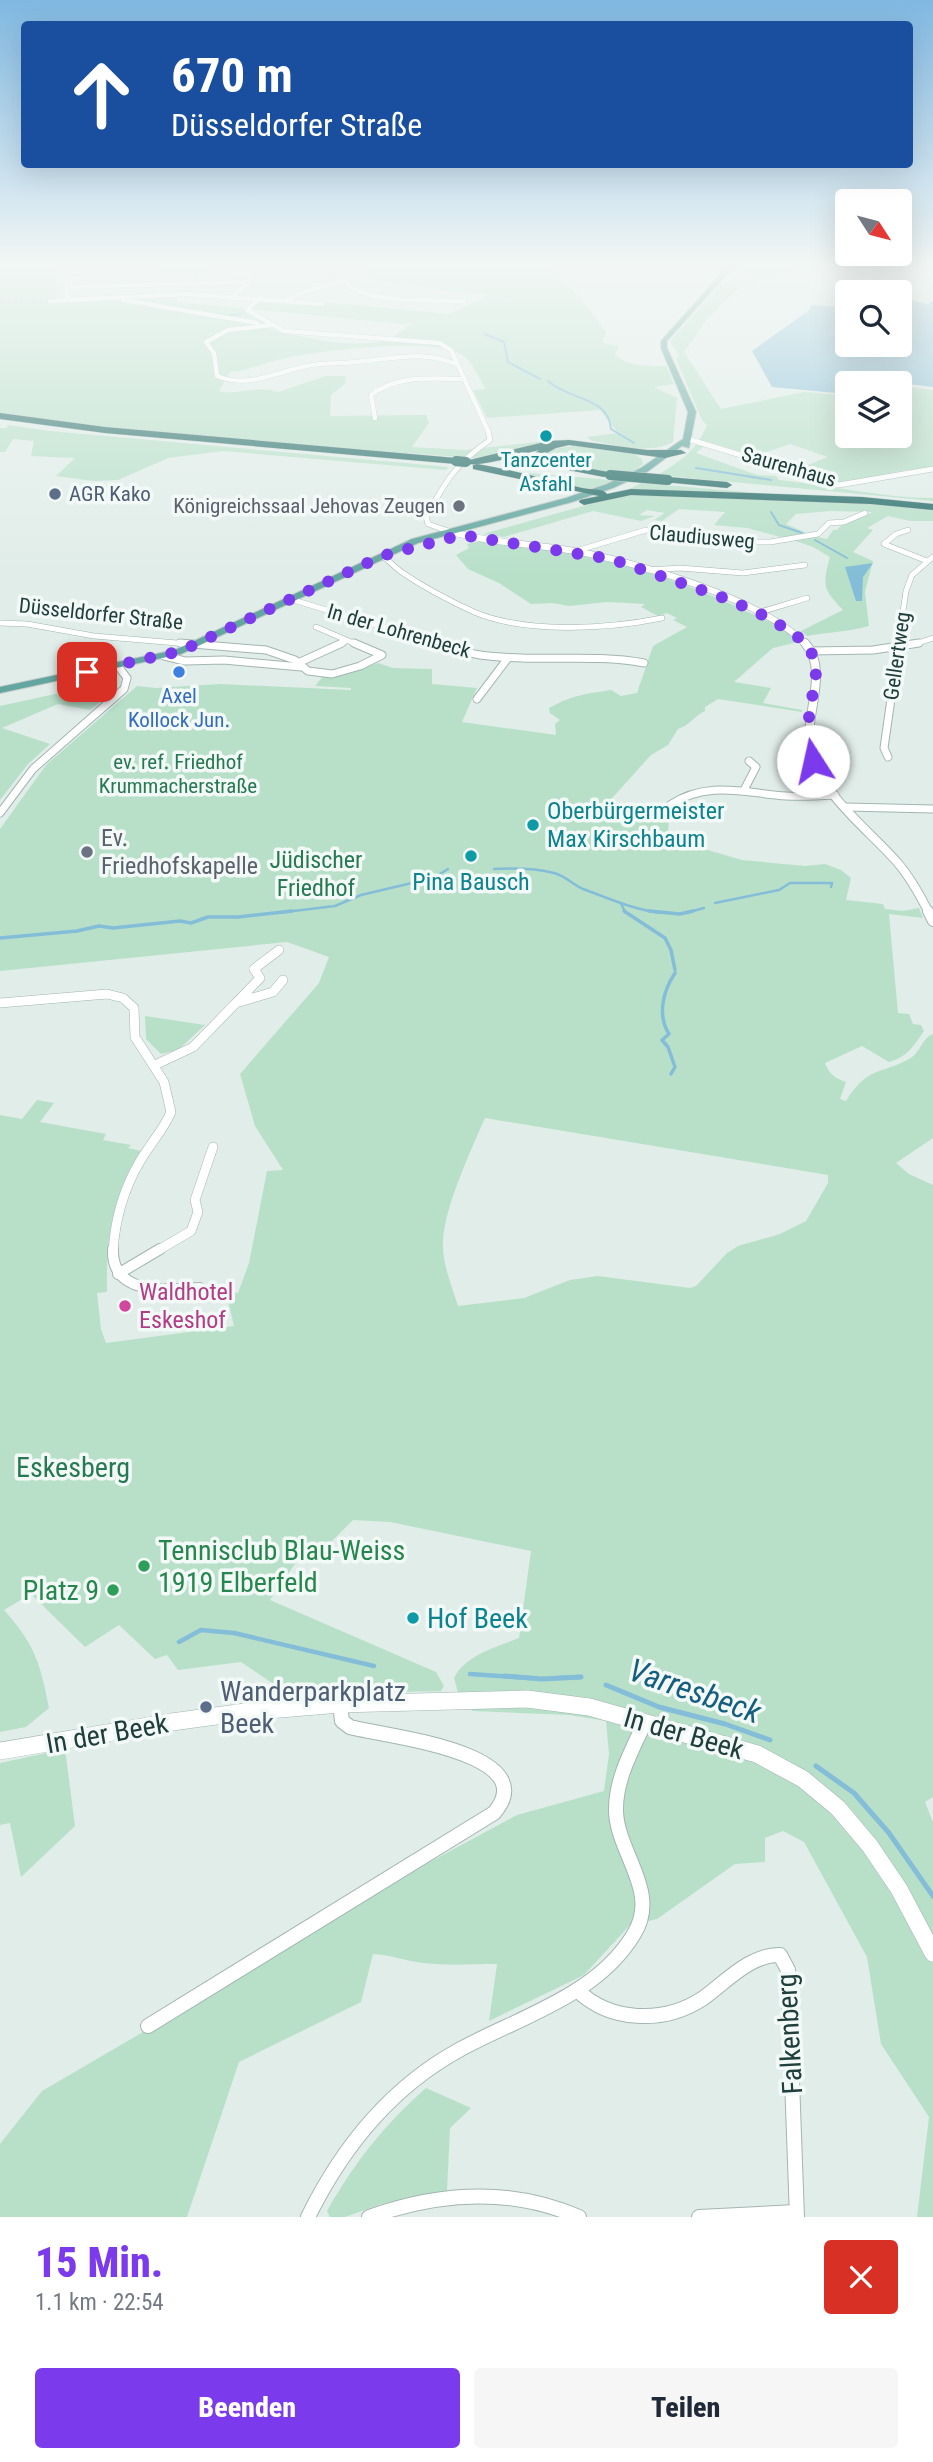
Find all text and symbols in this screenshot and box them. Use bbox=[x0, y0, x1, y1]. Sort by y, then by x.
text: 670 m bbox=[171, 47, 293, 104]
icon: ahead bbox=[56, 49, 147, 140]
text: Düsseldorfer Straße bbox=[171, 106, 422, 144]
north arrow bbox=[835, 189, 912, 266]
map controls bbox=[835, 189, 912, 448]
button: search bbox=[835, 280, 912, 357]
button: layers bbox=[835, 371, 912, 448]
marker: Tanzcenter Asfahl bbox=[538, 428, 554, 444]
street label: Saurenhaus bbox=[739, 442, 839, 492]
place label: Tanzcenter Asfahl bbox=[500, 448, 592, 496]
place label: AGR Kako bbox=[69, 482, 151, 506]
marker: AGR Kako bbox=[47, 486, 63, 502]
place label: Königreichssaal Jehovas Zeugen bbox=[173, 494, 445, 518]
marker: Königreichssaal Jehovas Zeugen bbox=[451, 498, 467, 514]
street label: Claudiusweg bbox=[648, 520, 756, 554]
street label: Düsseldorfer Straße bbox=[18, 593, 184, 635]
street label: In der Lohrenbeck bbox=[325, 599, 474, 663]
street label: Gellertweg bbox=[879, 610, 915, 702]
pin bbox=[57, 642, 117, 702]
icon: arrive bbox=[68, 653, 106, 691]
marker: Axel Kollock Jun. bbox=[171, 664, 187, 680]
place label: Axel Kollock Jun. bbox=[128, 684, 230, 732]
position arrow bbox=[776, 724, 850, 798]
park label: ev. ref. Friedhof Krummacherstraße bbox=[99, 750, 257, 798]
place label: Oberbürgermeister Max Kirschbaum bbox=[547, 797, 724, 853]
marker: Oberbürgermeister Max Kirschbaum bbox=[525, 817, 541, 833]
place label: Ev. Friedhofskapelle bbox=[101, 824, 258, 880]
marker: Ev. Friedhofskapelle bbox=[79, 844, 95, 860]
park label: Jüdischer Friedhof bbox=[270, 846, 362, 902]
marker: Pina Bausch bbox=[463, 848, 479, 864]
place label: Pina Bausch bbox=[412, 868, 530, 896]
place label: Waldhotel Eskeshof bbox=[139, 1278, 233, 1334]
marker: Waldhotel Eskeshof bbox=[117, 1298, 133, 1314]
park label: Eskesberg bbox=[16, 1451, 130, 1484]
place label: Tennisclub Blau-Weiss 1919 Elberfeld bbox=[158, 1534, 405, 1599]
marker: Tennisclub Blau-Weiss 1919 Elberfeld bbox=[136, 1558, 152, 1574]
place label: Platz 9 bbox=[23, 1574, 99, 1607]
marker: Platz 9 bbox=[105, 1582, 121, 1598]
place label: Hof Beek bbox=[427, 1602, 528, 1635]
marker: Hof Beek bbox=[405, 1610, 421, 1626]
water label: Varresbeck bbox=[624, 1651, 767, 1732]
place label: Wanderparkplatz Beek bbox=[220, 1675, 406, 1740]
marker: Wanderparkplatz Beek bbox=[198, 1699, 214, 1715]
street label: In der Beek bbox=[620, 1701, 748, 1766]
street label: In der Beek bbox=[44, 1706, 171, 1760]
street label: Falkenberg bbox=[770, 1973, 809, 2095]
text: 15 Min. bbox=[35, 2238, 163, 2287]
button: close bbox=[824, 2240, 898, 2314]
text: 1.1 km · 22:54 bbox=[35, 2289, 164, 2316]
button: Beenden bbox=[35, 2368, 460, 2448]
button: Teilen bbox=[474, 2368, 898, 2448]

